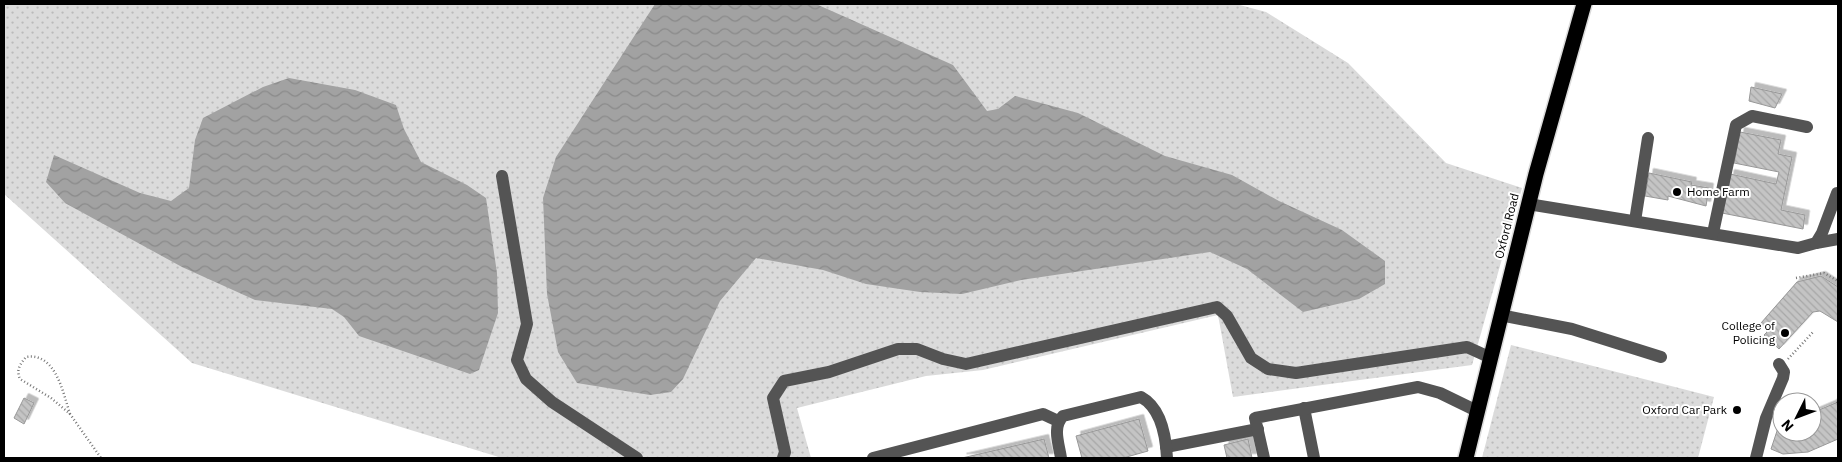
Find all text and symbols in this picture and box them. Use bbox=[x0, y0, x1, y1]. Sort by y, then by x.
place label: Home Farm bbox=[1687, 184, 1750, 199]
marker: Home Farm bbox=[1671, 186, 1683, 198]
street label: Oxford Road bbox=[1491, 192, 1522, 260]
place label: College of Policing bbox=[1722, 318, 1776, 347]
marker: College of Policing bbox=[1779, 327, 1791, 339]
north arrow bbox=[1772, 392, 1822, 442]
place label: Oxford Car Park bbox=[1642, 402, 1728, 417]
marker: Oxford Car Park bbox=[1731, 404, 1743, 416]
text: N bbox=[1777, 416, 1797, 435]

